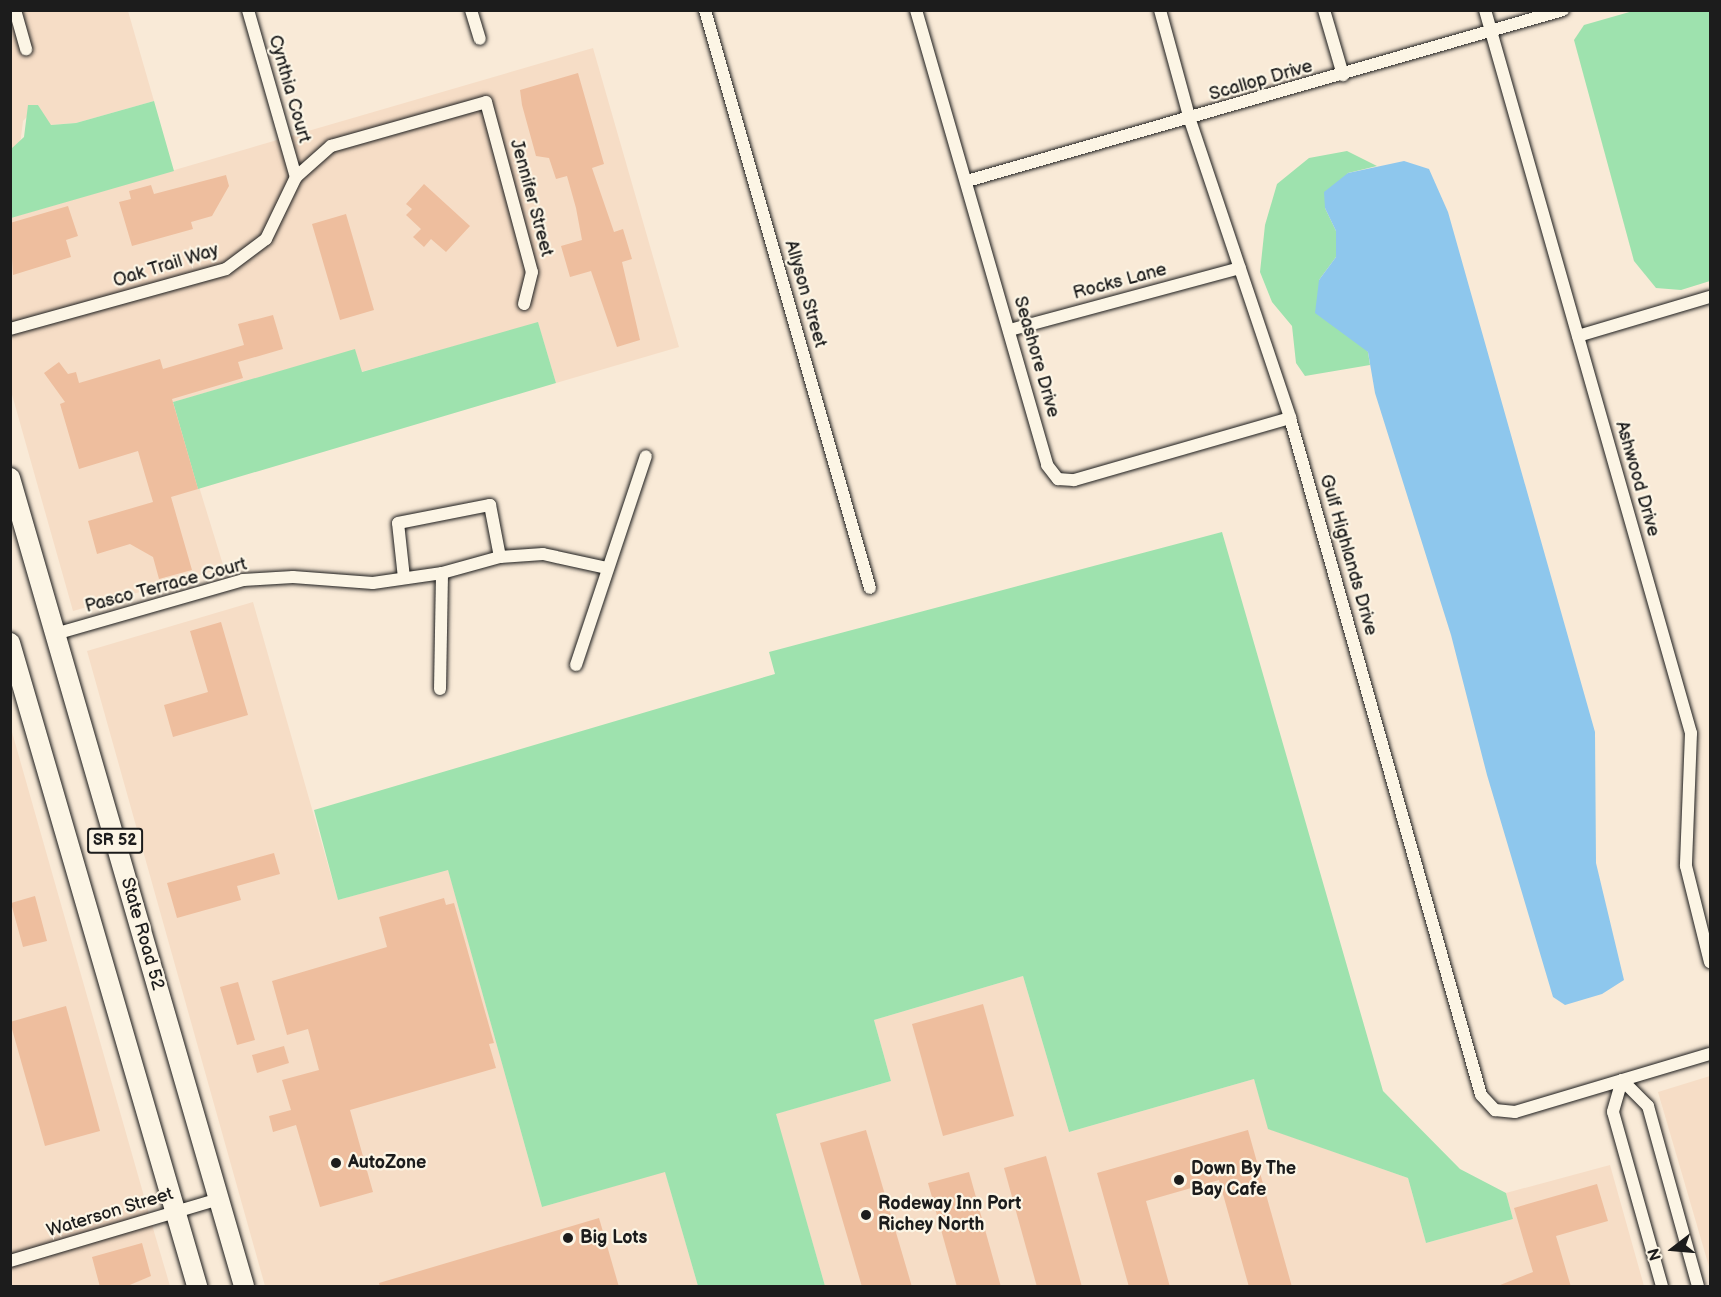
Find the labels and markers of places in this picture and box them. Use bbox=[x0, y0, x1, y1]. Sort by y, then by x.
place label: AutoZone bbox=[348, 1152, 426, 1174]
marker: AutoZone bbox=[329, 1156, 343, 1170]
place label: Down By The Bay Cafe bbox=[1191, 1159, 1297, 1202]
marker: Down By The Bay Cafe bbox=[1172, 1173, 1186, 1187]
place label: Rodeway Inn Port Richey North bbox=[878, 1194, 1022, 1236]
marker: Rodeway Inn Port Richey North bbox=[859, 1208, 873, 1222]
place label: Big Lots bbox=[580, 1227, 647, 1249]
marker: Big Lots bbox=[561, 1231, 575, 1245]

